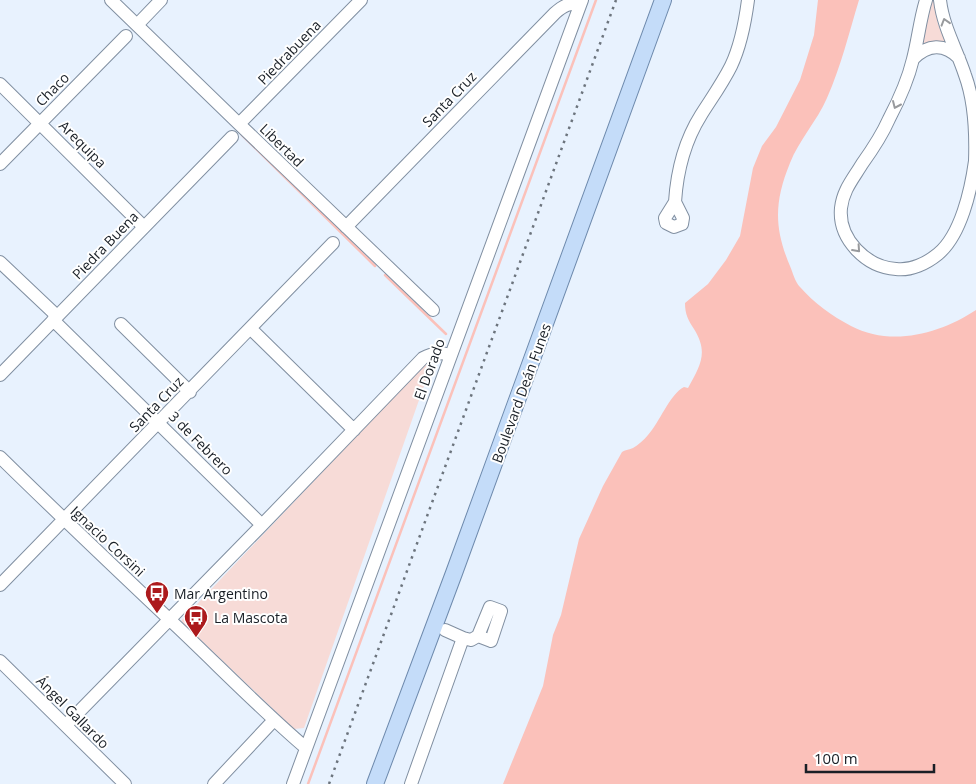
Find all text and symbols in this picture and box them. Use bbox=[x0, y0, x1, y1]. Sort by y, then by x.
street label: Piedrabuena bbox=[253, 15, 325, 89]
one-way arrow bbox=[940, 18, 950, 26]
street label: Santa Cruz bbox=[418, 67, 480, 131]
street label: Chaco bbox=[31, 68, 73, 110]
one-way arrow bbox=[891, 100, 902, 109]
street label: Arequipa bbox=[55, 116, 111, 172]
street label: Libertad bbox=[256, 119, 308, 171]
street label: Piedra Buena bbox=[68, 207, 142, 283]
one-way arrow bbox=[851, 243, 860, 252]
street label: Boulevard Deán Funes bbox=[487, 320, 555, 465]
street label: El Dorado bbox=[409, 336, 449, 402]
street label: Santa Cruz bbox=[125, 372, 187, 436]
street label: 3 de Febrero bbox=[165, 407, 237, 479]
street label: Ignacio Corsini bbox=[67, 501, 149, 581]
bus stop icon: Mar Argentino bbox=[144, 580, 170, 614]
place label: Mar Argentino bbox=[174, 584, 268, 603]
bus stop icon: La Mascota bbox=[183, 604, 209, 638]
place label: La Mascota bbox=[214, 608, 288, 627]
street label: Ángel Gallardo bbox=[32, 671, 114, 753]
scale bar bbox=[806, 742, 934, 774]
text: 100 m bbox=[814, 748, 858, 768]

